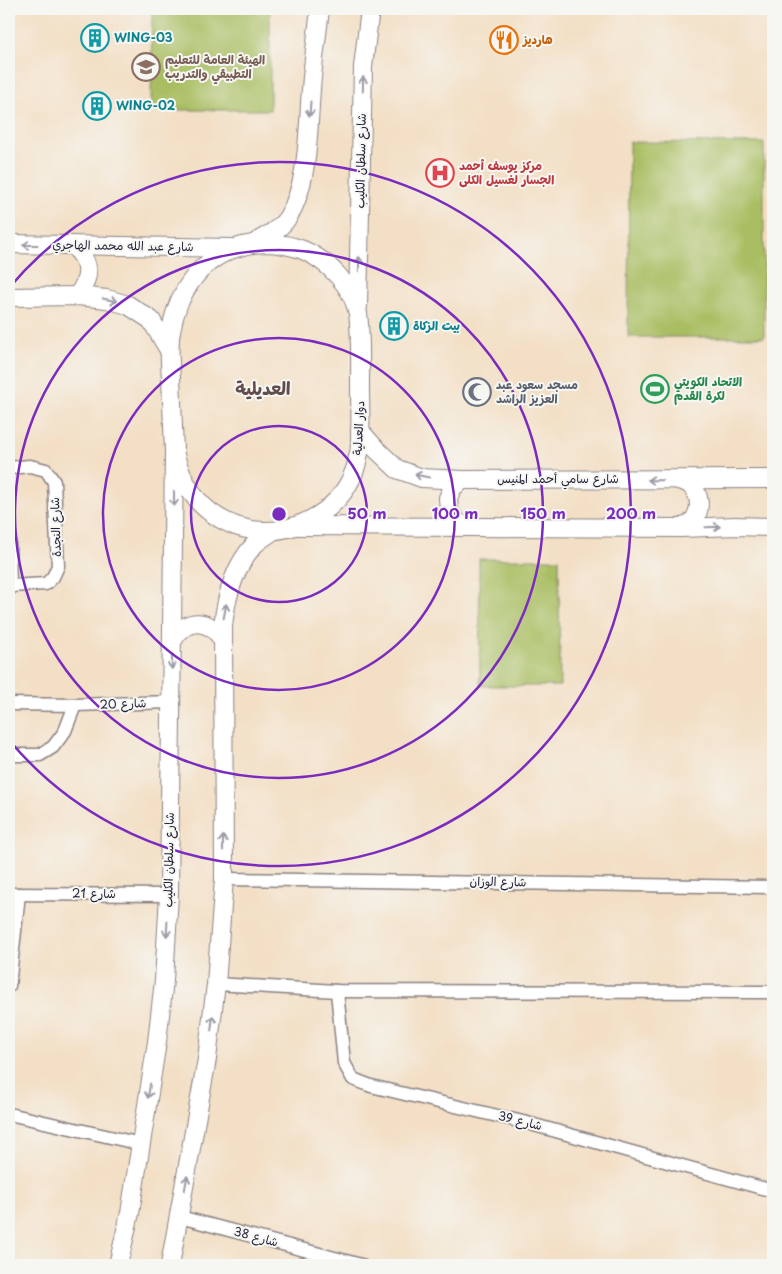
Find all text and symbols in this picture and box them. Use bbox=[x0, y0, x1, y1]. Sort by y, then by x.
building icon: WING-03 bbox=[80, 23, 110, 53]
restaurant icon: هارديز bbox=[489, 25, 519, 55]
place label: WING-03 bbox=[114, 28, 173, 46]
place label: هارديز bbox=[522, 30, 553, 48]
place label: الهيئة العامة للتعليم التطبيقي والتدريب bbox=[165, 50, 265, 85]
school or university icon: الهيئة العامة للتعليم التطبيقي والتدريب bbox=[131, 52, 161, 82]
one-way arrow bbox=[358, 76, 368, 92]
building icon: WING-02 bbox=[82, 91, 112, 121]
place label: WING-02 bbox=[116, 96, 176, 114]
one-way arrow bbox=[305, 101, 314, 117]
street label: شارع سلطان الكليب bbox=[350, 113, 371, 209]
place label: مركز يوسف أحمد الجسار لغسيل الكلى bbox=[459, 156, 554, 188]
hospital icon: مركز يوسف أحمد الجسار لغسيل الكلى bbox=[425, 158, 455, 188]
street label: شارع عبد الله محمد الهاجري bbox=[52, 235, 194, 256]
one-way arrow bbox=[22, 240, 38, 249]
one-way arrow bbox=[354, 256, 364, 272]
one-way arrow bbox=[101, 296, 117, 306]
building icon: بيت الزكاة bbox=[379, 311, 409, 341]
place label: بيت الزكاة bbox=[413, 316, 460, 334]
place label: الاتحاد الكويتي لكرة القدم bbox=[674, 372, 742, 405]
district label: العديلية bbox=[235, 374, 291, 401]
sports icon: الاتحاد الكويتي لكرة القدم bbox=[640, 374, 670, 404]
place label: مسجد سعود عبد العزيز الراشد bbox=[496, 375, 578, 407]
mosque icon: مسجد سعود عبد العزيز الراشد bbox=[462, 377, 492, 407]
street label: دوار العدلية bbox=[348, 400, 368, 456]
street label: شارع سامي أحمد المنيس bbox=[497, 469, 619, 490]
one-way arrow bbox=[415, 471, 431, 481]
one-way arrow bbox=[647, 475, 663, 484]
one-way arrow bbox=[169, 491, 178, 507]
street label: شارع النجدة bbox=[45, 497, 66, 557]
text: 50 m bbox=[348, 501, 386, 524]
text: 100 m bbox=[432, 501, 478, 524]
text: 150 m bbox=[520, 501, 566, 524]
text: 200 m bbox=[606, 501, 656, 524]
centre of rings bbox=[270, 505, 288, 523]
one-way arrow bbox=[704, 522, 721, 532]
one-way arrow bbox=[220, 603, 230, 619]
one-way arrow bbox=[167, 654, 177, 670]
street label: شارع 20 bbox=[99, 693, 147, 714]
street label: شارع سلطان الكليب bbox=[158, 812, 179, 908]
one-way arrow bbox=[218, 835, 228, 852]
street label: شارع الوزان bbox=[469, 872, 527, 891]
street label: شارع 21 bbox=[72, 884, 116, 903]
one-way arrow bbox=[163, 921, 172, 937]
one-way arrow bbox=[207, 1015, 217, 1031]
one-way arrow bbox=[144, 1082, 154, 1098]
street label: شارع 39 bbox=[496, 1106, 544, 1135]
one-way arrow bbox=[181, 1175, 191, 1191]
street label: شارع 38 bbox=[232, 1221, 280, 1252]

